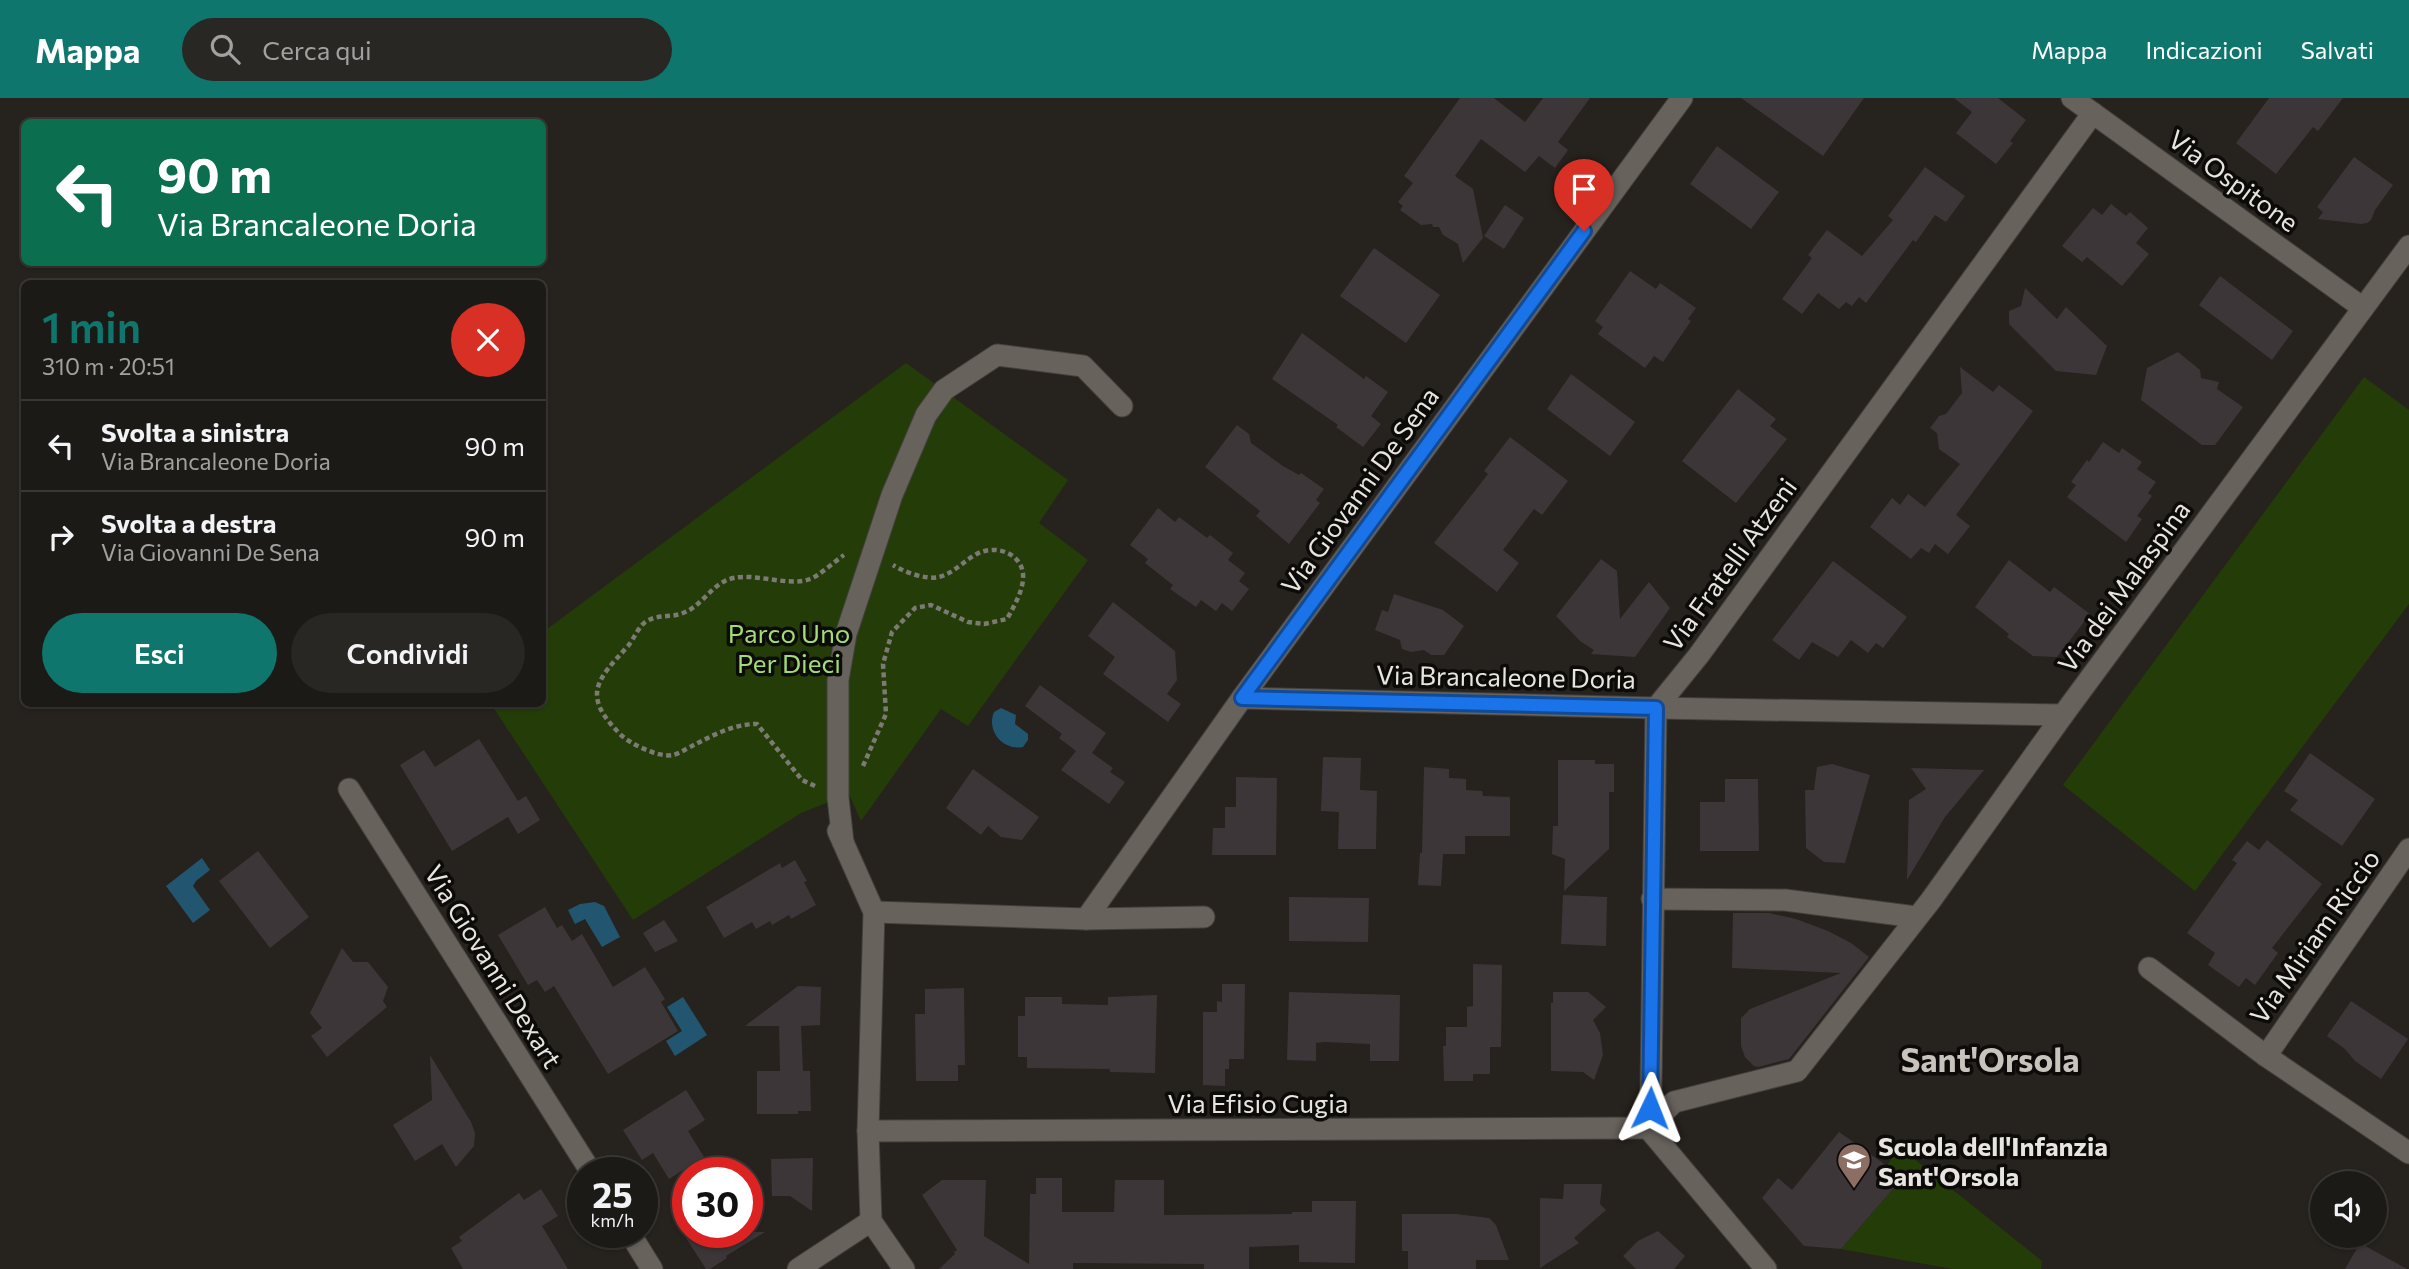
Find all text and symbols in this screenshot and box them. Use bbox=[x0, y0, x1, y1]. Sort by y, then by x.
search box bbox=[182, 18, 672, 81]
text: Mappa bbox=[35, 29, 140, 70]
icon: search bbox=[206, 30, 244, 68]
text: Cerca qui bbox=[262, 34, 372, 65]
text: Mappa bbox=[2031, 35, 2107, 64]
text: Indicazioni bbox=[2145, 35, 2263, 64]
text: Salvati bbox=[2301, 35, 2374, 64]
street label: Via Ospitone bbox=[2163, 123, 2305, 237]
text: 90 m bbox=[157, 143, 272, 203]
icon: left bbox=[42, 147, 133, 238]
pin bbox=[1554, 159, 1614, 231]
icon: arrive bbox=[1565, 170, 1603, 208]
text: Via Brancaleone Doria bbox=[157, 203, 477, 243]
text: 1 min bbox=[42, 300, 141, 352]
button: close bbox=[451, 303, 525, 377]
text: 310 m · 20:51 bbox=[42, 352, 175, 380]
street label: Via Giovanni De Sena bbox=[1274, 381, 1444, 599]
text: Svolta a sinistra bbox=[101, 416, 289, 447]
icon: left bbox=[42, 427, 80, 465]
text: 90 m bbox=[465, 430, 525, 461]
text: Via Brancaleone Doria bbox=[101, 447, 331, 475]
street label: Via Fratelli Atzeni bbox=[1656, 471, 1802, 657]
street label: Via dei Malaspina bbox=[2050, 494, 2196, 678]
text: Svolta a destra bbox=[101, 507, 276, 538]
icon: right bbox=[42, 518, 80, 556]
text: 90 m bbox=[465, 521, 525, 552]
text: Via Giovanni De Sena bbox=[101, 538, 320, 566]
button: Esci bbox=[42, 613, 277, 693]
button: Condividi bbox=[291, 613, 525, 693]
park label: Parco Uno Per Dieci bbox=[728, 617, 850, 678]
street label: Via Brancaleone Doria bbox=[1376, 658, 1636, 694]
street label: Via Miriam Riccio bbox=[2242, 843, 2386, 1029]
street label: Via Giovanni Dexart bbox=[419, 859, 569, 1073]
district label: Sant'Orsola bbox=[1900, 1038, 2080, 1079]
position arrow bbox=[1613, 1071, 1687, 1145]
street label: Via Efisio Cugia bbox=[1168, 1087, 1348, 1118]
place label: Scuola dell'Infanzia Sant'Orsola bbox=[1878, 1130, 2108, 1191]
school or university icon: Scuola dell'Infanzia Sant'Orsola bbox=[1835, 1141, 1873, 1190]
speed limit sign: 30 bbox=[672, 1157, 763, 1248]
map controls bbox=[2310, 1171, 2387, 1248]
button: sound bbox=[2310, 1171, 2387, 1248]
text: 25 bbox=[592, 1172, 633, 1215]
text: km/h bbox=[591, 1209, 634, 1231]

